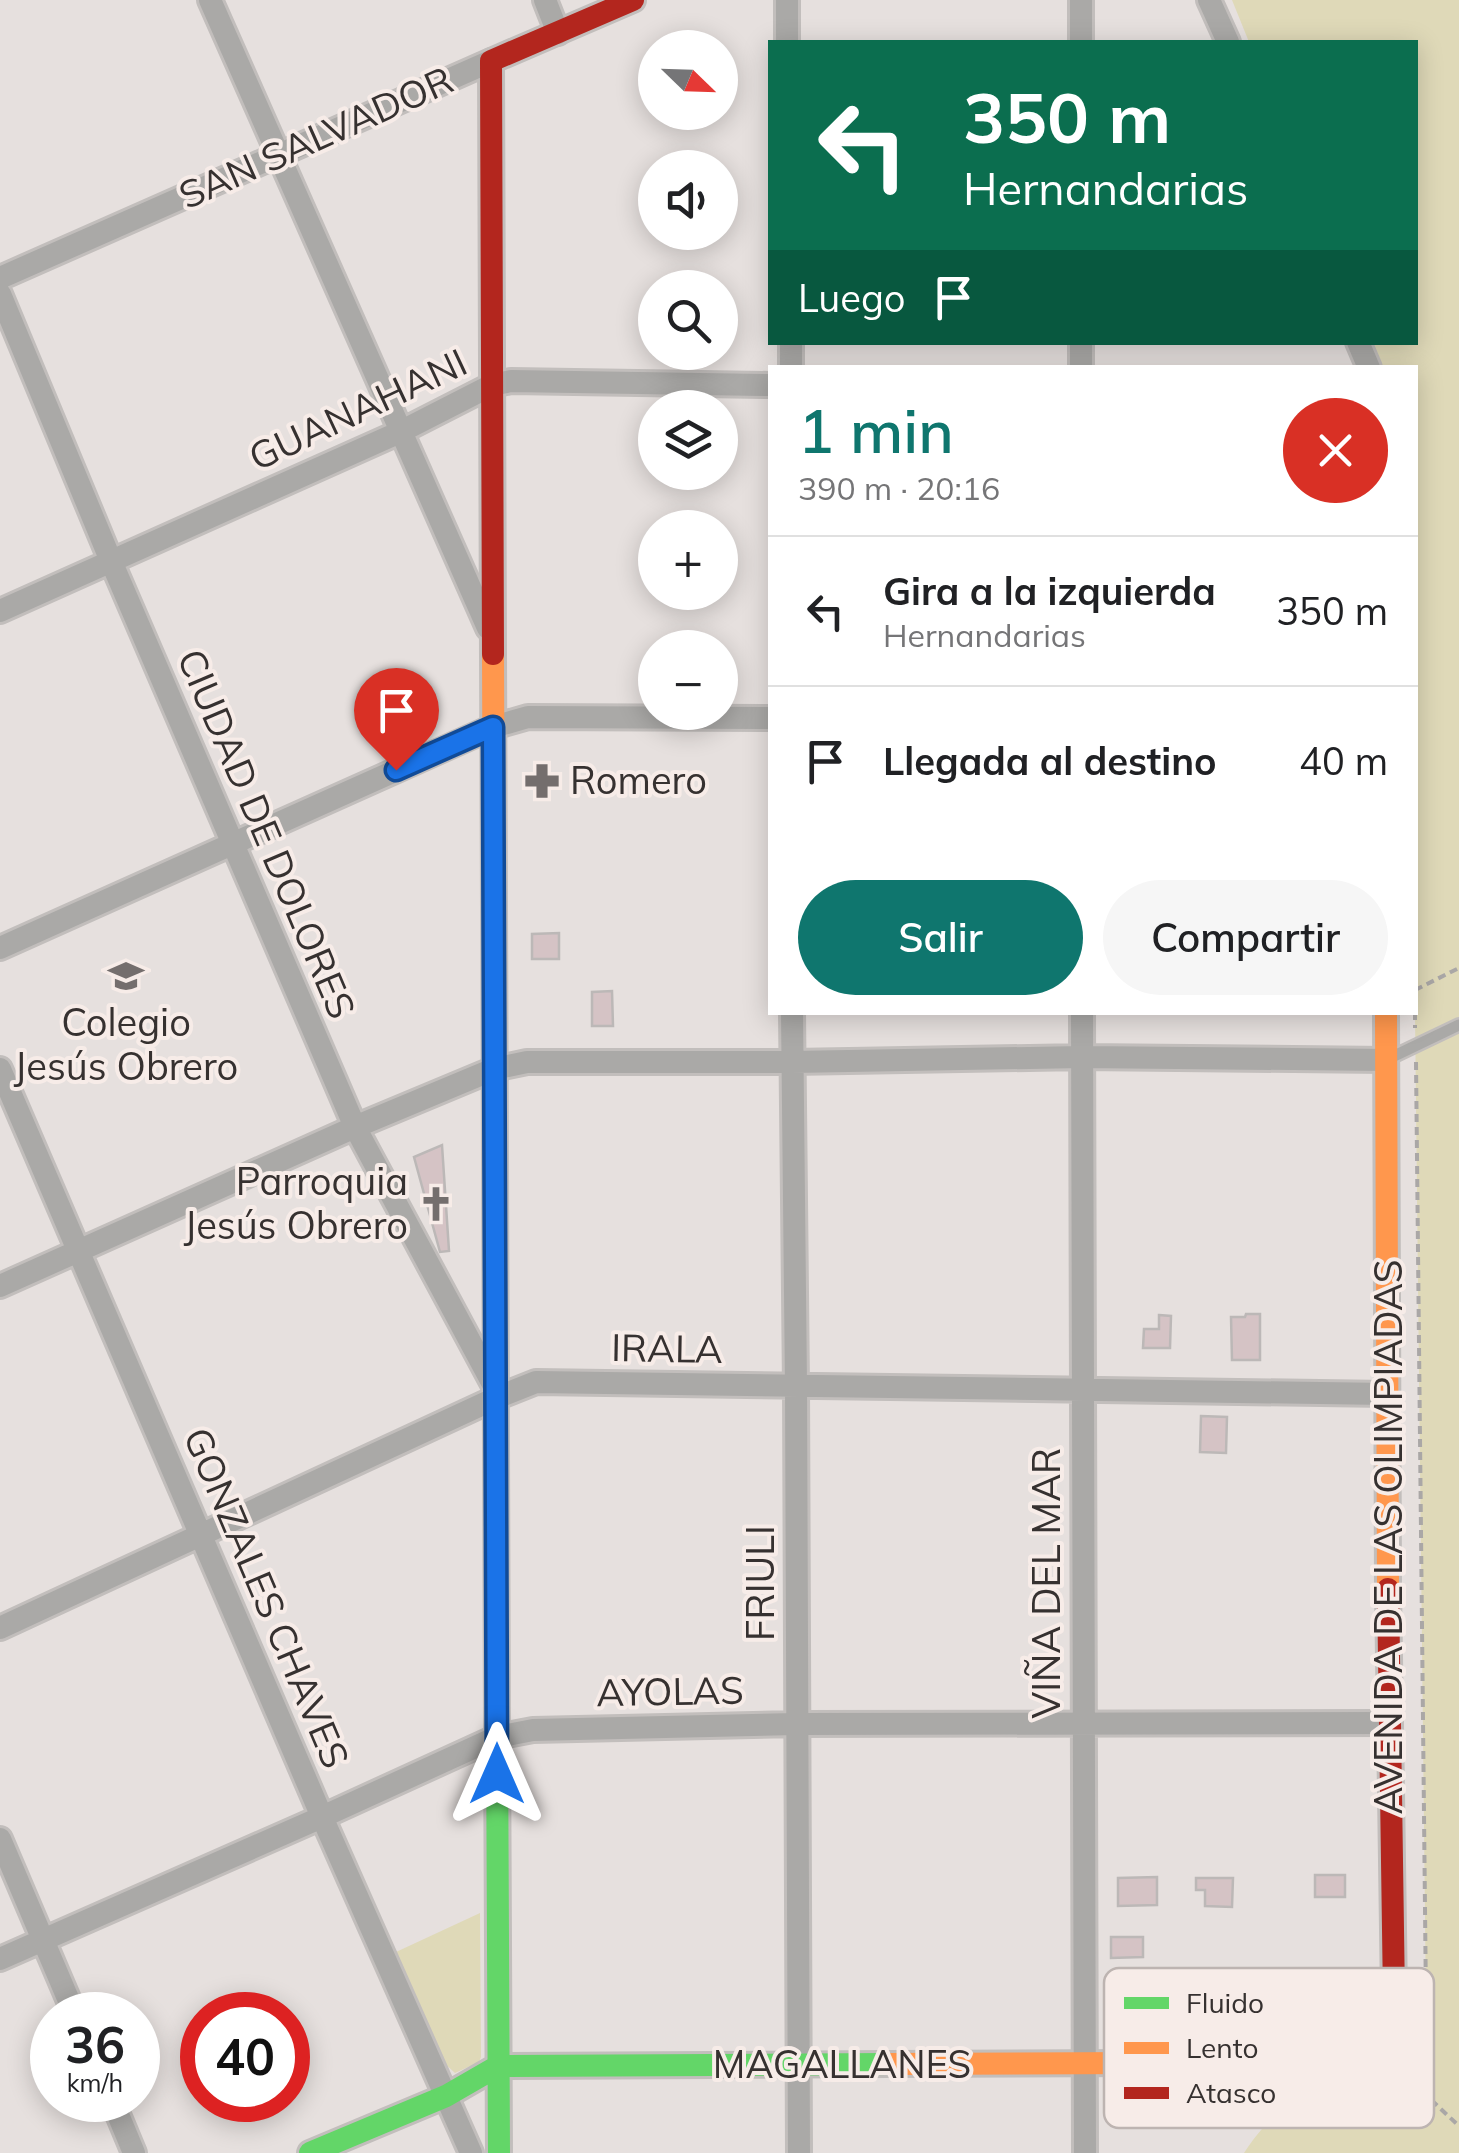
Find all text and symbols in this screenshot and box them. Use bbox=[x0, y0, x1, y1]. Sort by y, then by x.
north arrow bbox=[638, 30, 738, 130]
map controls bbox=[638, 30, 738, 730]
street label: SAN SALVADOR bbox=[171, 55, 460, 219]
text: 350 m bbox=[963, 73, 1171, 161]
icon: left bbox=[798, 80, 928, 210]
button: sound bbox=[638, 150, 738, 250]
text: Hernandarias bbox=[963, 160, 1248, 216]
button: search bbox=[638, 270, 738, 370]
icon: arrive bbox=[926, 270, 981, 325]
text: Luego bbox=[798, 274, 906, 322]
street label: GUANAHANI bbox=[241, 338, 474, 480]
button: layers bbox=[638, 390, 738, 490]
text: 1 min bbox=[798, 393, 954, 468]
button: close bbox=[1283, 398, 1388, 503]
text: 390 m · 20:16 bbox=[798, 468, 1000, 508]
button: + bbox=[638, 510, 738, 610]
text: Gira a la izquierda bbox=[883, 567, 1216, 615]
icon: left bbox=[798, 584, 853, 639]
text: 350 m bbox=[1276, 587, 1388, 635]
text: Hernandarias bbox=[883, 615, 1086, 655]
button: − bbox=[638, 630, 738, 730]
street label: CIUDAD DE DOLORES bbox=[167, 642, 367, 1026]
pin bbox=[354, 668, 439, 771]
icon: arrive bbox=[369, 683, 424, 738]
icon: arrive bbox=[798, 734, 853, 789]
text: Llegada al destino bbox=[883, 737, 1217, 785]
text: 40 m bbox=[1299, 737, 1388, 785]
place label: Romero bbox=[570, 756, 707, 804]
pharmacy icon: Romero bbox=[523, 762, 561, 800]
button: Salir bbox=[798, 880, 1083, 995]
button: Compartir bbox=[1103, 880, 1388, 995]
school or university icon: Colegio Jesús Obrero bbox=[107, 957, 145, 995]
place label: Colegio Jesús Obrero bbox=[14, 998, 238, 1090]
place label: Parroquia Jesús Obrero bbox=[184, 1157, 408, 1249]
church icon: Parroquia Jesús Obrero bbox=[417, 1185, 455, 1223]
street label: AVENIDA DE LAS OLIMPIADAS bbox=[1364, 1260, 1412, 1814]
street label: IRALA bbox=[611, 1323, 723, 1373]
street label: GONZALES CHAVES bbox=[174, 1420, 360, 1775]
street label: VIÑA DEL MAR bbox=[1022, 1448, 1070, 1718]
street label: FRIULI bbox=[736, 1525, 784, 1641]
street label: AYOLAS bbox=[596, 1666, 744, 1716]
position arrow bbox=[445, 1722, 549, 1826]
legend bbox=[1104, 1968, 1434, 2128]
text: Fluido bbox=[1186, 1985, 1264, 2020]
speed limit sign: 40 bbox=[180, 1992, 310, 2122]
text: 36 bbox=[65, 2013, 125, 2076]
text: Lento bbox=[1186, 2030, 1258, 2065]
street label: MAGALLANES bbox=[713, 2040, 971, 2088]
text: km/h bbox=[67, 2067, 123, 2098]
text: Atasco bbox=[1186, 2075, 1276, 2110]

